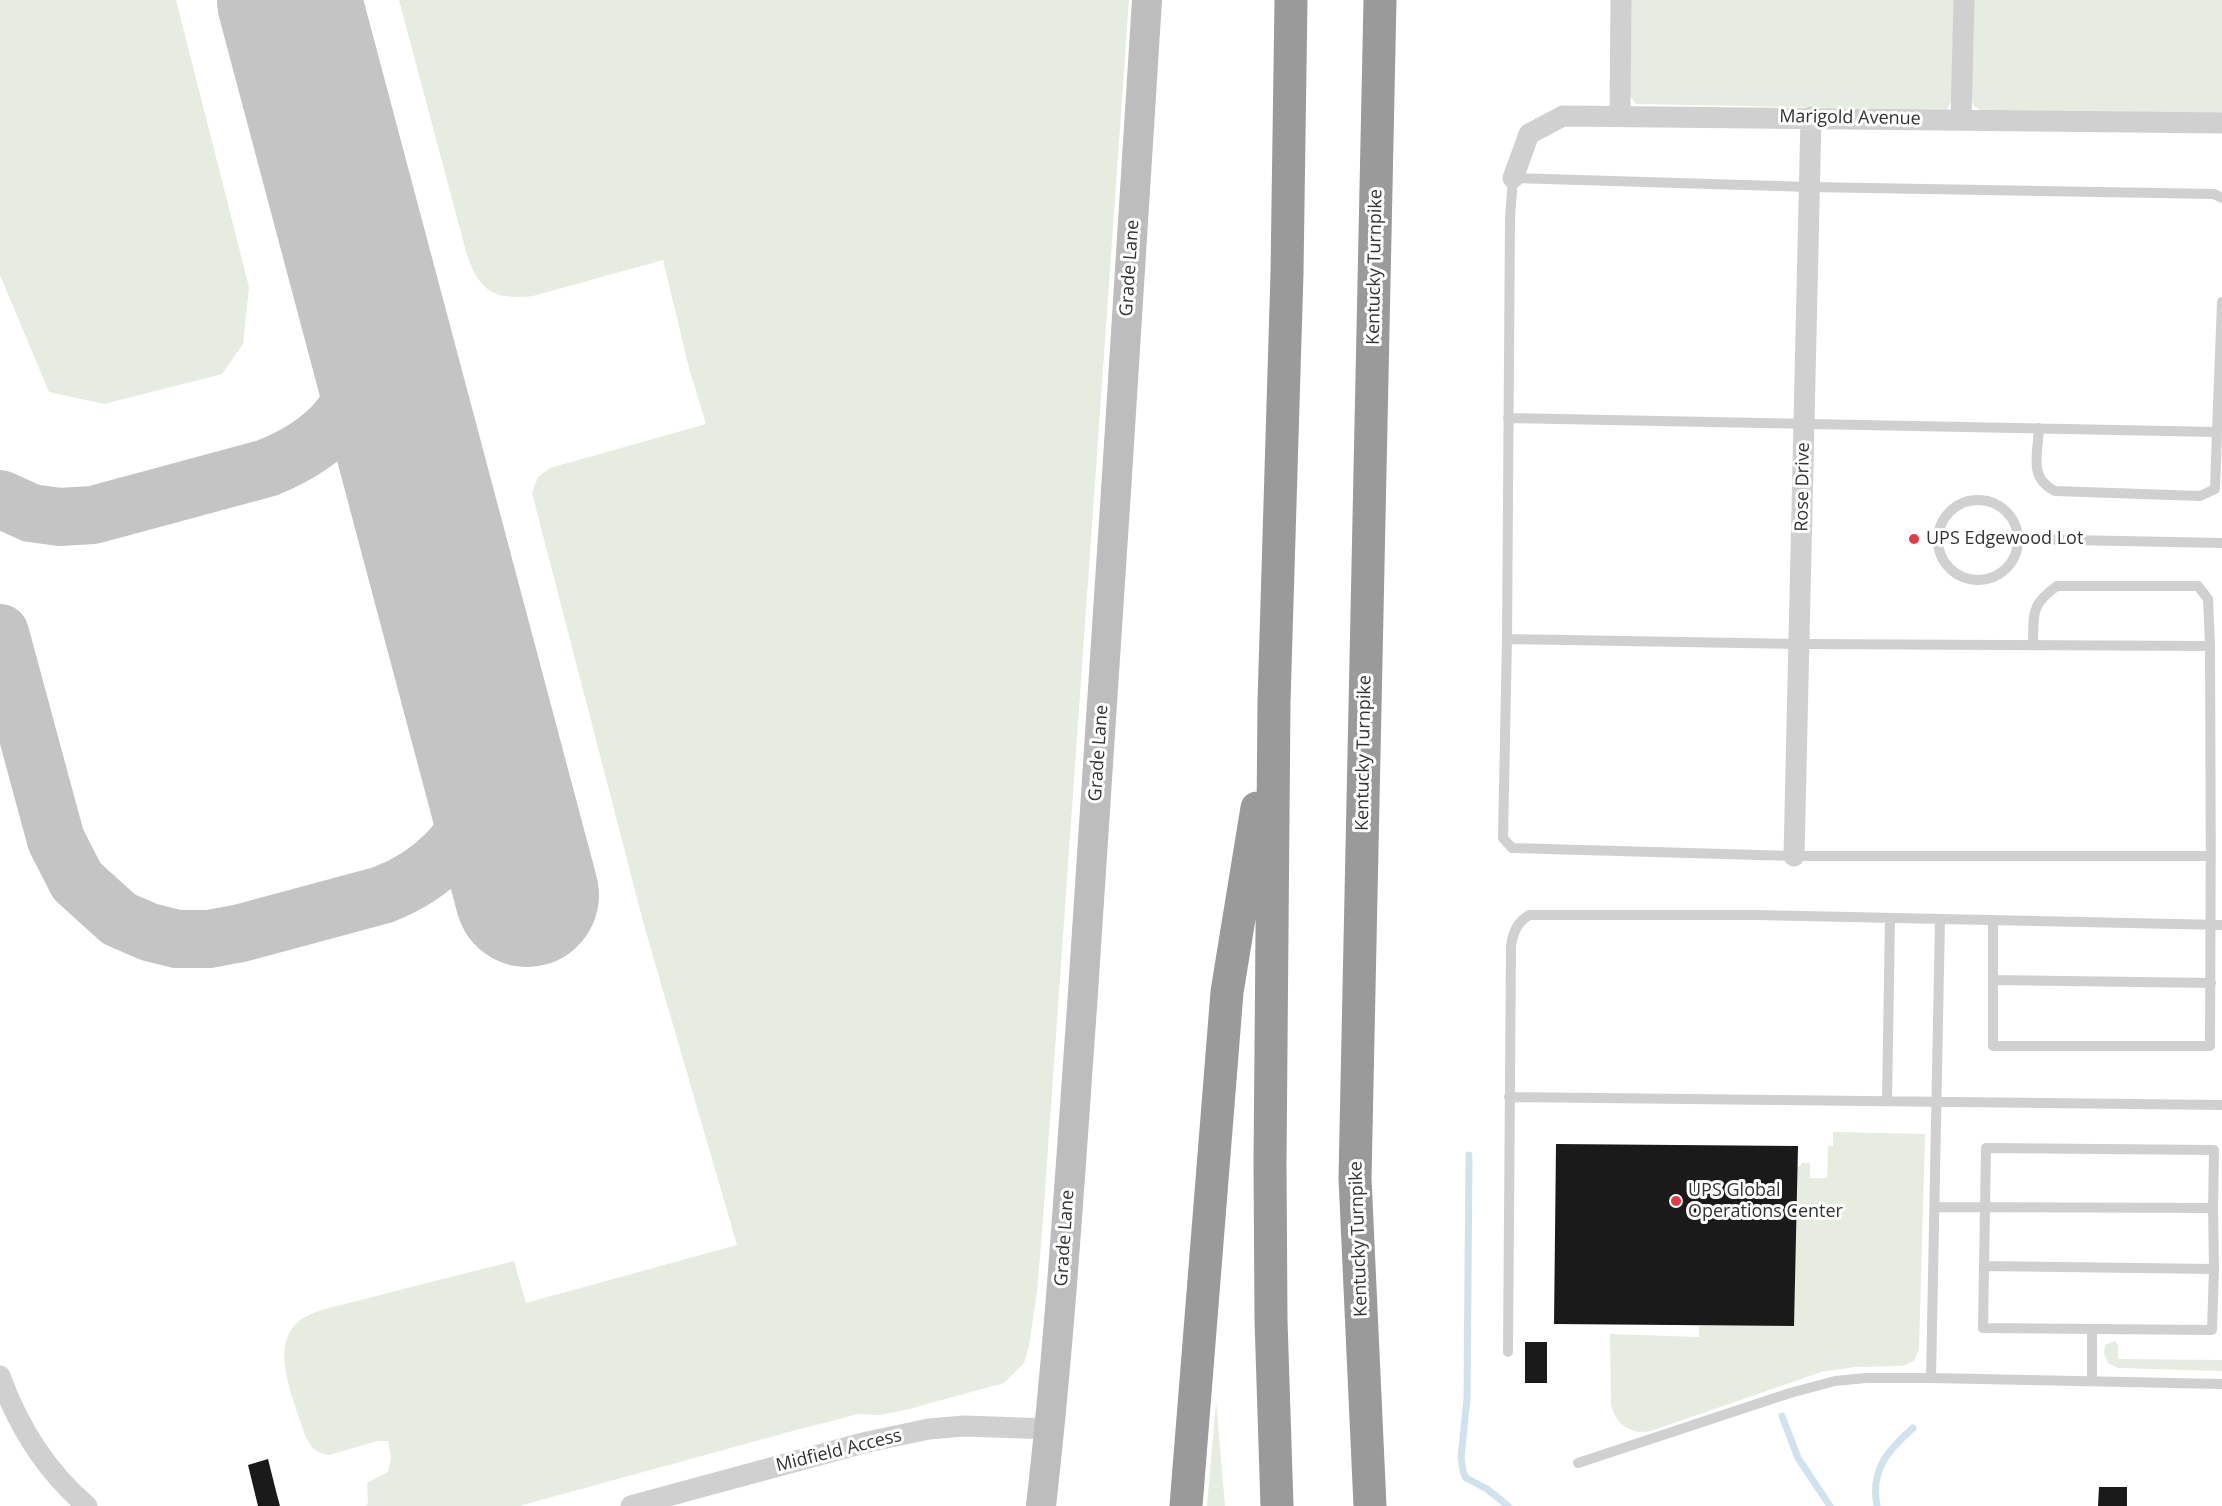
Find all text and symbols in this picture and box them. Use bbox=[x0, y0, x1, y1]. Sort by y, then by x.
street label: Marigold Avenue bbox=[1779, 106, 1921, 130]
street label: Kentucky Turnpike bbox=[1363, 189, 1387, 345]
street label: Grade Lane bbox=[1116, 219, 1144, 317]
street label: Rose Drive bbox=[1791, 442, 1815, 532]
place label: UPS Edgewood Lot bbox=[1926, 528, 2083, 550]
marker: UPS Edgewood Lot bbox=[1907, 532, 1921, 546]
street label: Kentucky Turnpike bbox=[1352, 675, 1376, 831]
street label: Grade Lane bbox=[1085, 704, 1113, 802]
street label: Kentucky Turnpike bbox=[1345, 1161, 1373, 1317]
place label: UPS Global Operations Center bbox=[1688, 1180, 1843, 1222]
street label: Grade Lane bbox=[1051, 1189, 1079, 1287]
marker: UPS Global Operations Center bbox=[1669, 1194, 1683, 1208]
street label: Midfield Access bbox=[774, 1425, 904, 1477]

